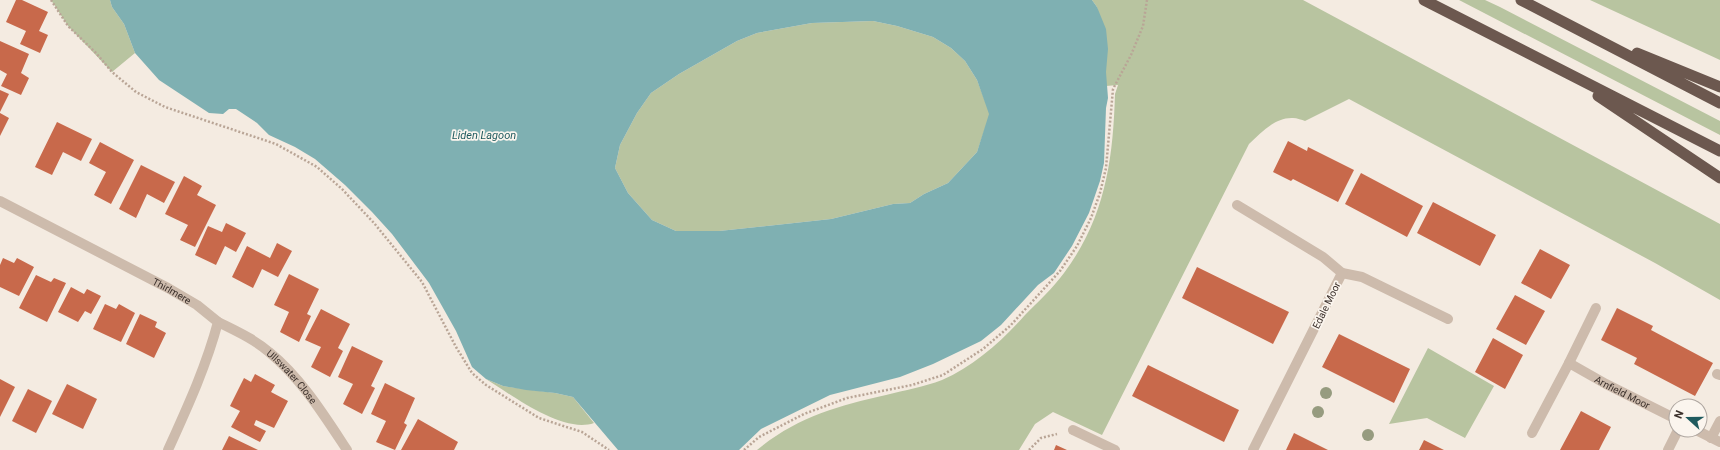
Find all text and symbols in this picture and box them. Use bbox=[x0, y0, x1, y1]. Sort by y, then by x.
water label: Liden Lagoon bbox=[452, 129, 516, 142]
street label: Thirlmere bbox=[151, 276, 193, 306]
street label: Edale Moor bbox=[1310, 280, 1343, 330]
street label: Ullswater Close bbox=[264, 348, 319, 406]
street label: Arnfield Moor bbox=[1593, 374, 1652, 411]
north arrow bbox=[1668, 398, 1708, 438]
text: N bbox=[1672, 408, 1687, 421]

